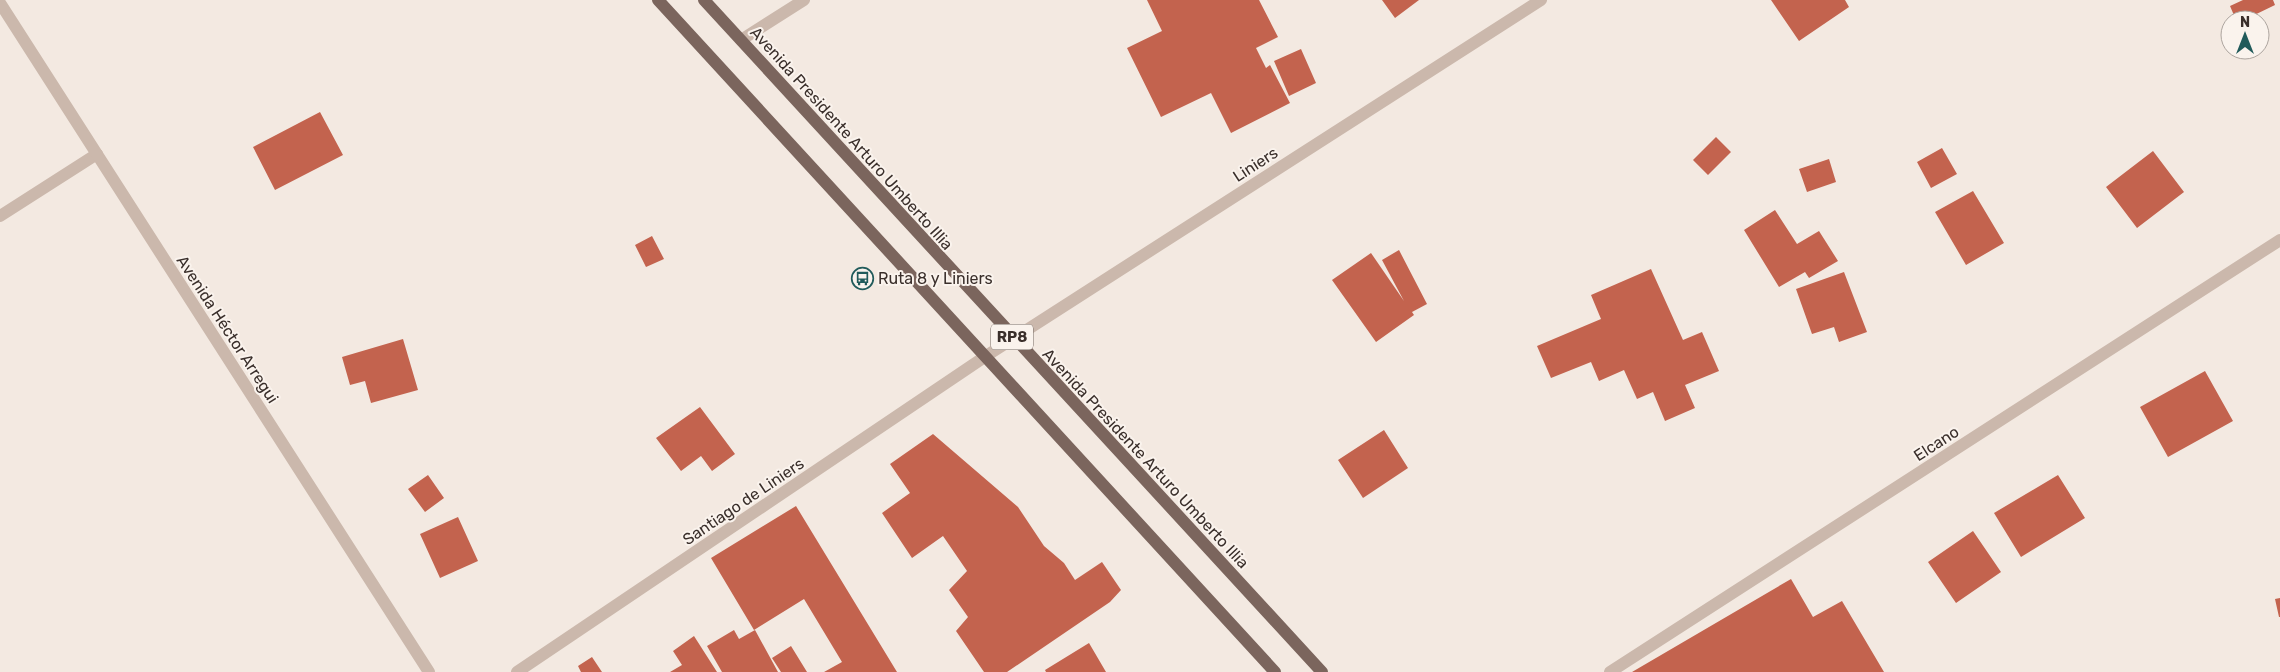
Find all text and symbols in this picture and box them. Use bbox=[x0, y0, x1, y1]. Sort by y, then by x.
north arrow bbox=[2220, 10, 2270, 60]
text: N bbox=[2240, 14, 2250, 31]
street label: Avenida Presidente Arturo Umberto Illia bbox=[746, 23, 957, 254]
street label: Liniers bbox=[1229, 143, 1281, 186]
street label: Avenida Héctor Arregui bbox=[173, 252, 282, 407]
bus stop icon: Ruta 8 y Liniers bbox=[850, 266, 874, 290]
place label: Ruta 8 y Liniers bbox=[878, 269, 993, 288]
road number: RP8 bbox=[991, 324, 1033, 350]
street label: Avenida Presidente Arturo Umberto Illia bbox=[1039, 345, 1253, 572]
street label: Elcano bbox=[1910, 422, 1962, 465]
street label: Santiago de Liniers bbox=[679, 454, 807, 549]

